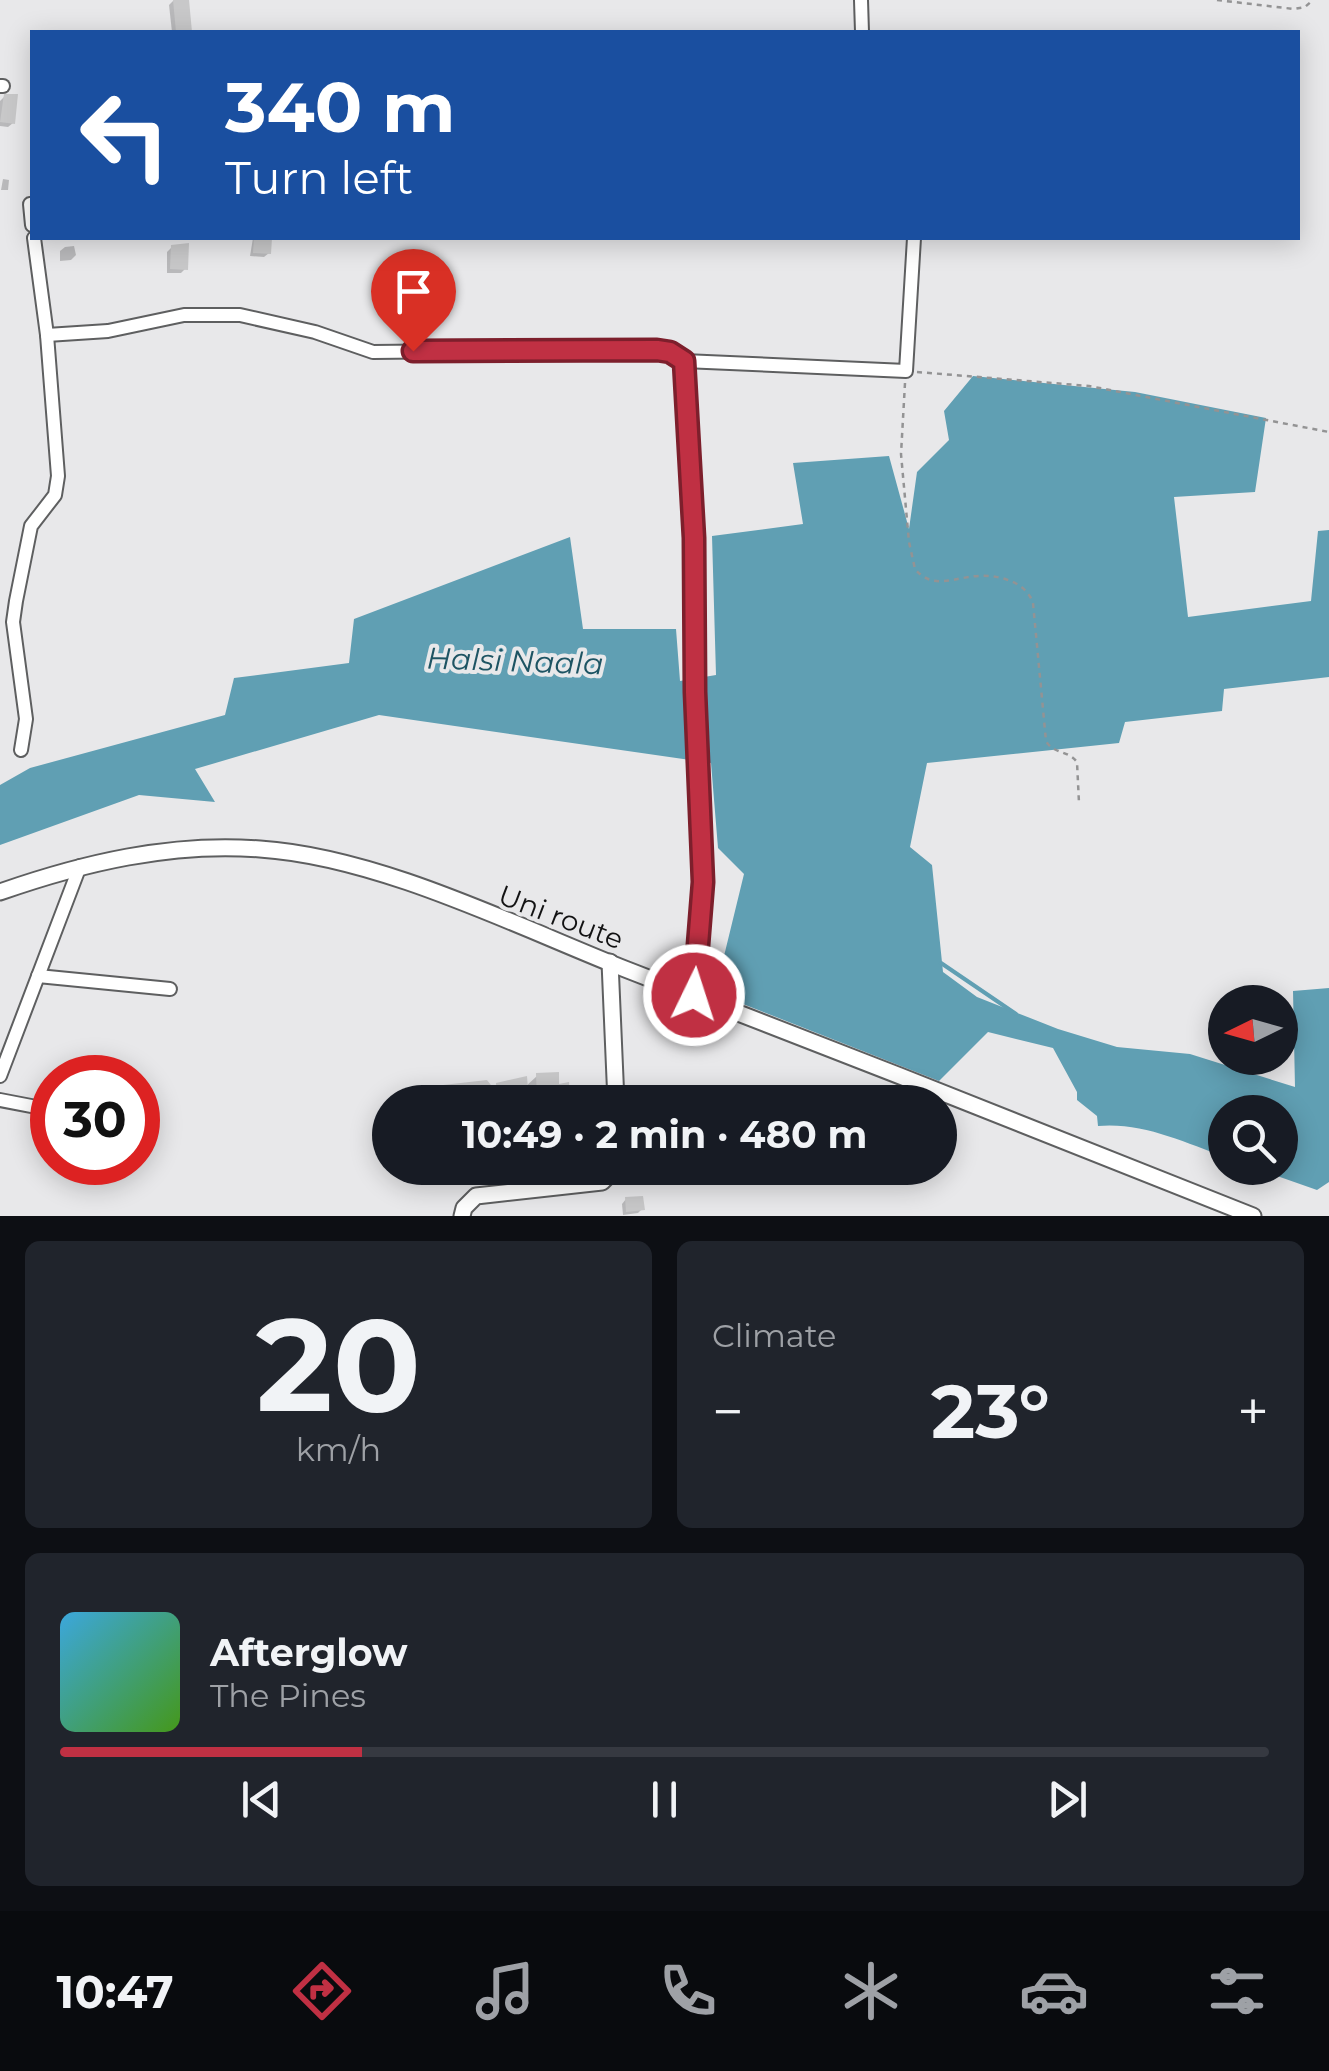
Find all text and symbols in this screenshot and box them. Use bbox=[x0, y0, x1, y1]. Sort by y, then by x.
text: 340 m bbox=[225, 64, 455, 150]
icon: left bbox=[60, 70, 190, 200]
text: Turn left bbox=[225, 150, 413, 205]
pin bbox=[371, 249, 456, 352]
icon: arrive bbox=[386, 264, 441, 319]
water label: Halsi Naala bbox=[426, 639, 604, 683]
street label: Uni route bbox=[494, 878, 628, 956]
position arrow bbox=[642, 943, 746, 1047]
north arrow bbox=[1208, 985, 1298, 1075]
map controls bbox=[1208, 985, 1298, 1185]
speed limit sign: 30 bbox=[30, 1055, 160, 1185]
button: search bbox=[1208, 1095, 1298, 1185]
text: 10:49 · 2 min · 480 m bbox=[462, 1111, 867, 1158]
text: 20 bbox=[256, 1285, 421, 1444]
text: Climate bbox=[712, 1316, 836, 1355]
text: 23° bbox=[931, 1365, 1050, 1457]
text: − bbox=[712, 1378, 744, 1445]
text: + bbox=[1237, 1378, 1269, 1445]
text: km/h bbox=[296, 1430, 381, 1469]
text: Afterglow bbox=[210, 1629, 408, 1676]
text: The Pines bbox=[210, 1676, 366, 1715]
icon: previous bbox=[234, 1772, 289, 1827]
icon: pause bbox=[637, 1772, 692, 1827]
icon: next bbox=[1040, 1772, 1095, 1827]
icon: directions bbox=[287, 1956, 357, 2026]
icon: music bbox=[470, 1956, 540, 2026]
icon: phone bbox=[653, 1956, 723, 2026]
icon: climate bbox=[836, 1956, 906, 2026]
icon: car bbox=[1019, 1956, 1089, 2026]
icon: filters bbox=[1202, 1956, 1272, 2026]
text: 10:47 bbox=[57, 1964, 174, 2019]

